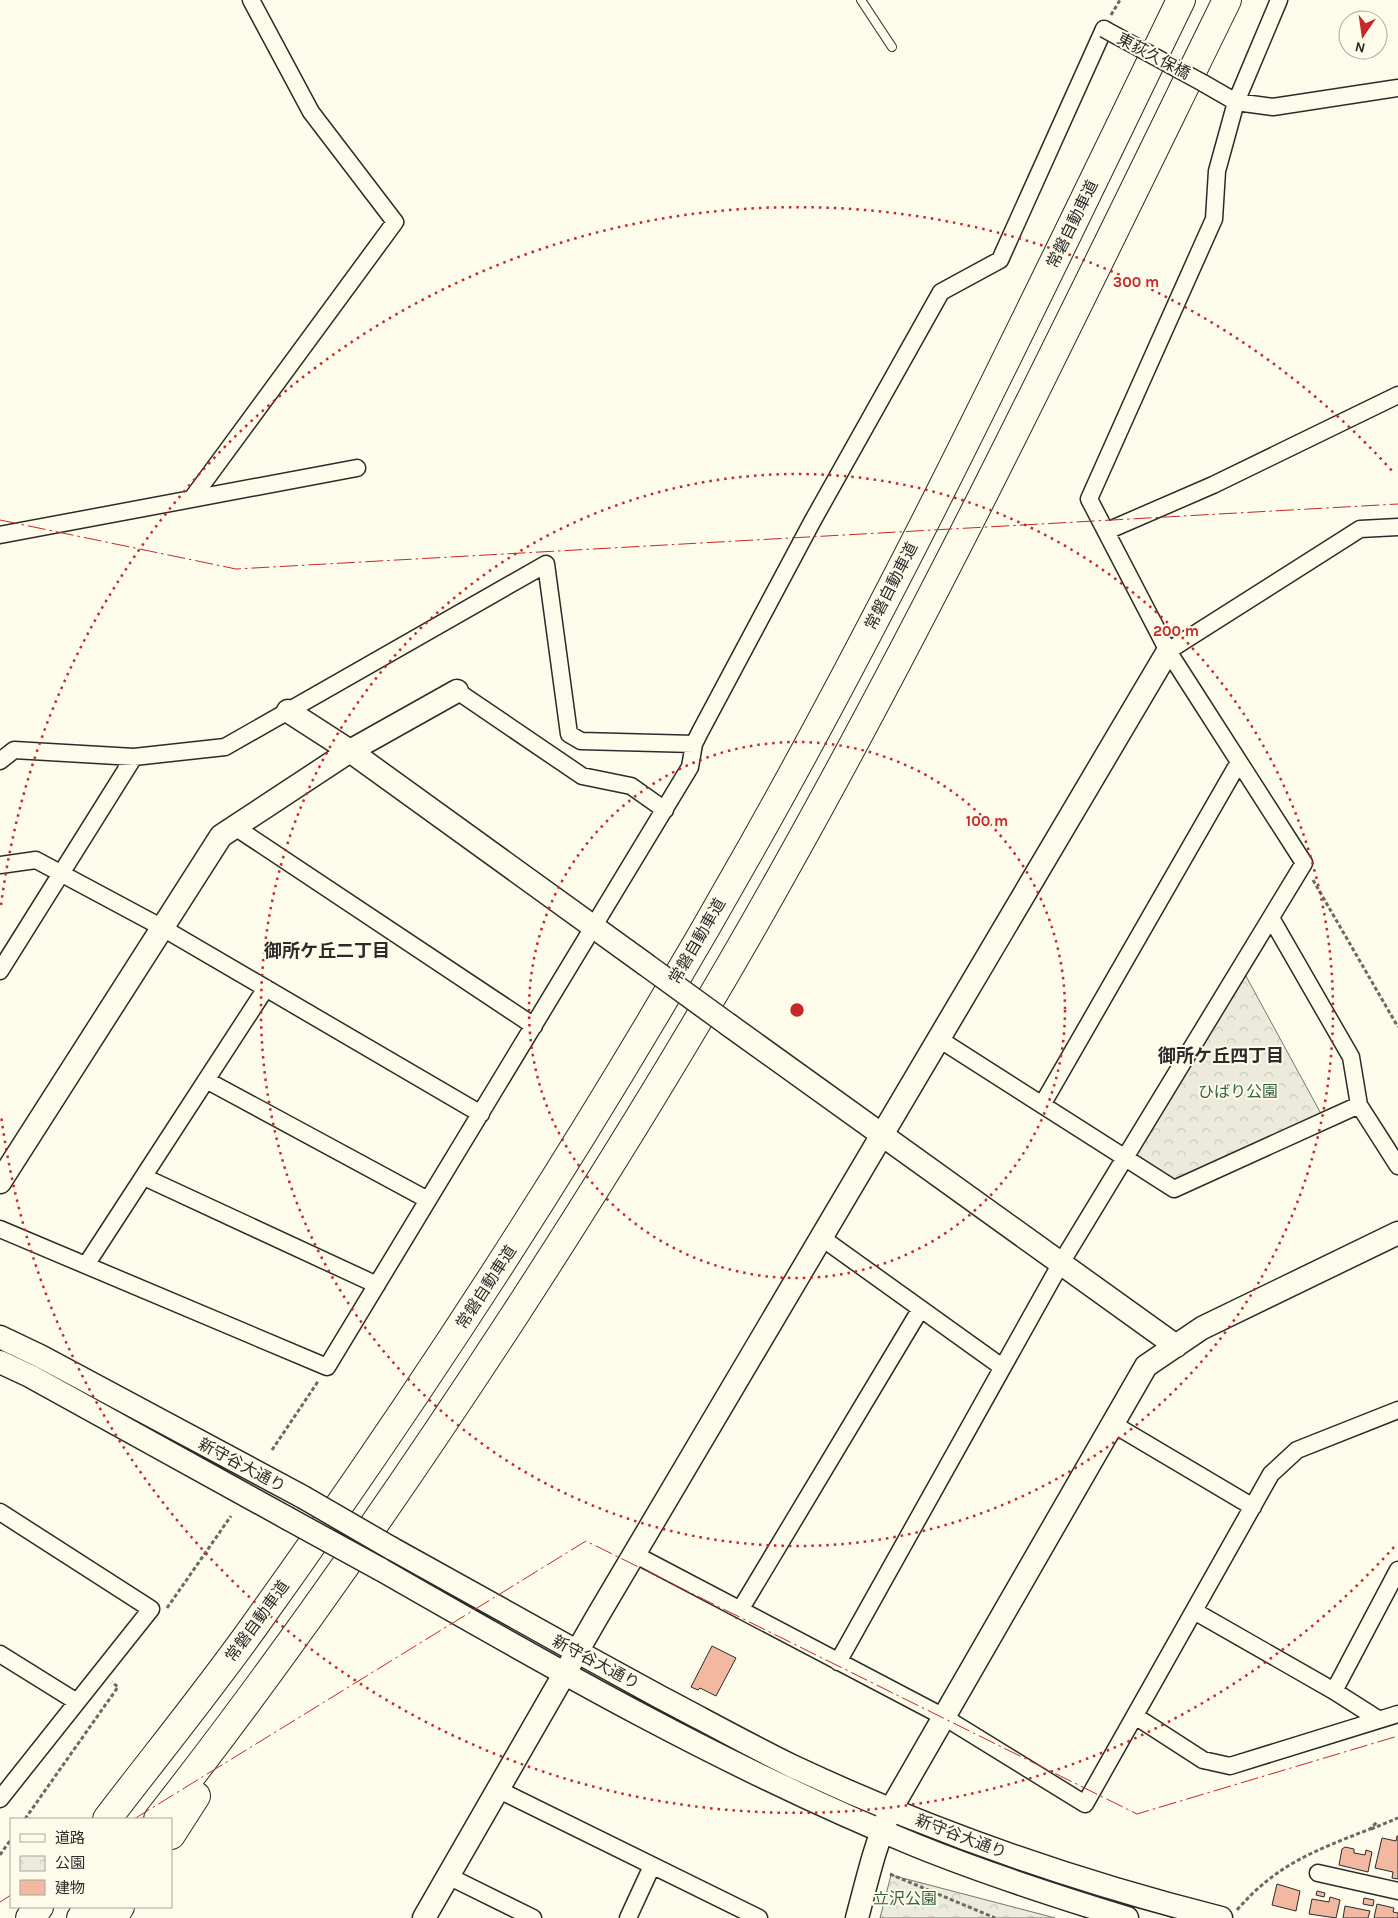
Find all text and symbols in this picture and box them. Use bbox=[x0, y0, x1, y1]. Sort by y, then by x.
north arrow bbox=[1338, 10, 1388, 60]
street label: 東荻久保橋 bbox=[1114, 29, 1194, 83]
text: N bbox=[1353, 38, 1367, 57]
street label: 常磐自動車道 bbox=[1042, 177, 1102, 271]
text: 300 m bbox=[1113, 273, 1159, 291]
street label: 常磐自動車道 bbox=[861, 539, 921, 633]
text: 200 m bbox=[1153, 622, 1199, 640]
text: 100 m bbox=[966, 812, 1008, 830]
street label: 常磐自動車道 bbox=[665, 895, 729, 987]
district label: 御所ケ丘二丁目 bbox=[263, 940, 390, 962]
centre of rings bbox=[788, 1001, 806, 1019]
district label: 御所ケ丘四丁目 bbox=[1157, 1045, 1284, 1067]
park label: ひばり公園 bbox=[1198, 1082, 1278, 1101]
street label: 常磐自動車道 bbox=[452, 1242, 520, 1332]
street label: 新守谷大通り bbox=[195, 1434, 289, 1496]
street label: 常磐自動車道 bbox=[221, 1577, 293, 1665]
street label: 新守谷大通り bbox=[549, 1631, 643, 1693]
street label: 新守谷大通り bbox=[913, 1810, 1009, 1862]
legend bbox=[10, 1818, 172, 1908]
text: 道路 bbox=[55, 1829, 85, 1847]
text: 公園 bbox=[55, 1854, 85, 1872]
text: 建物 bbox=[55, 1879, 85, 1897]
park label: 立沢公園 bbox=[873, 1889, 937, 1908]

